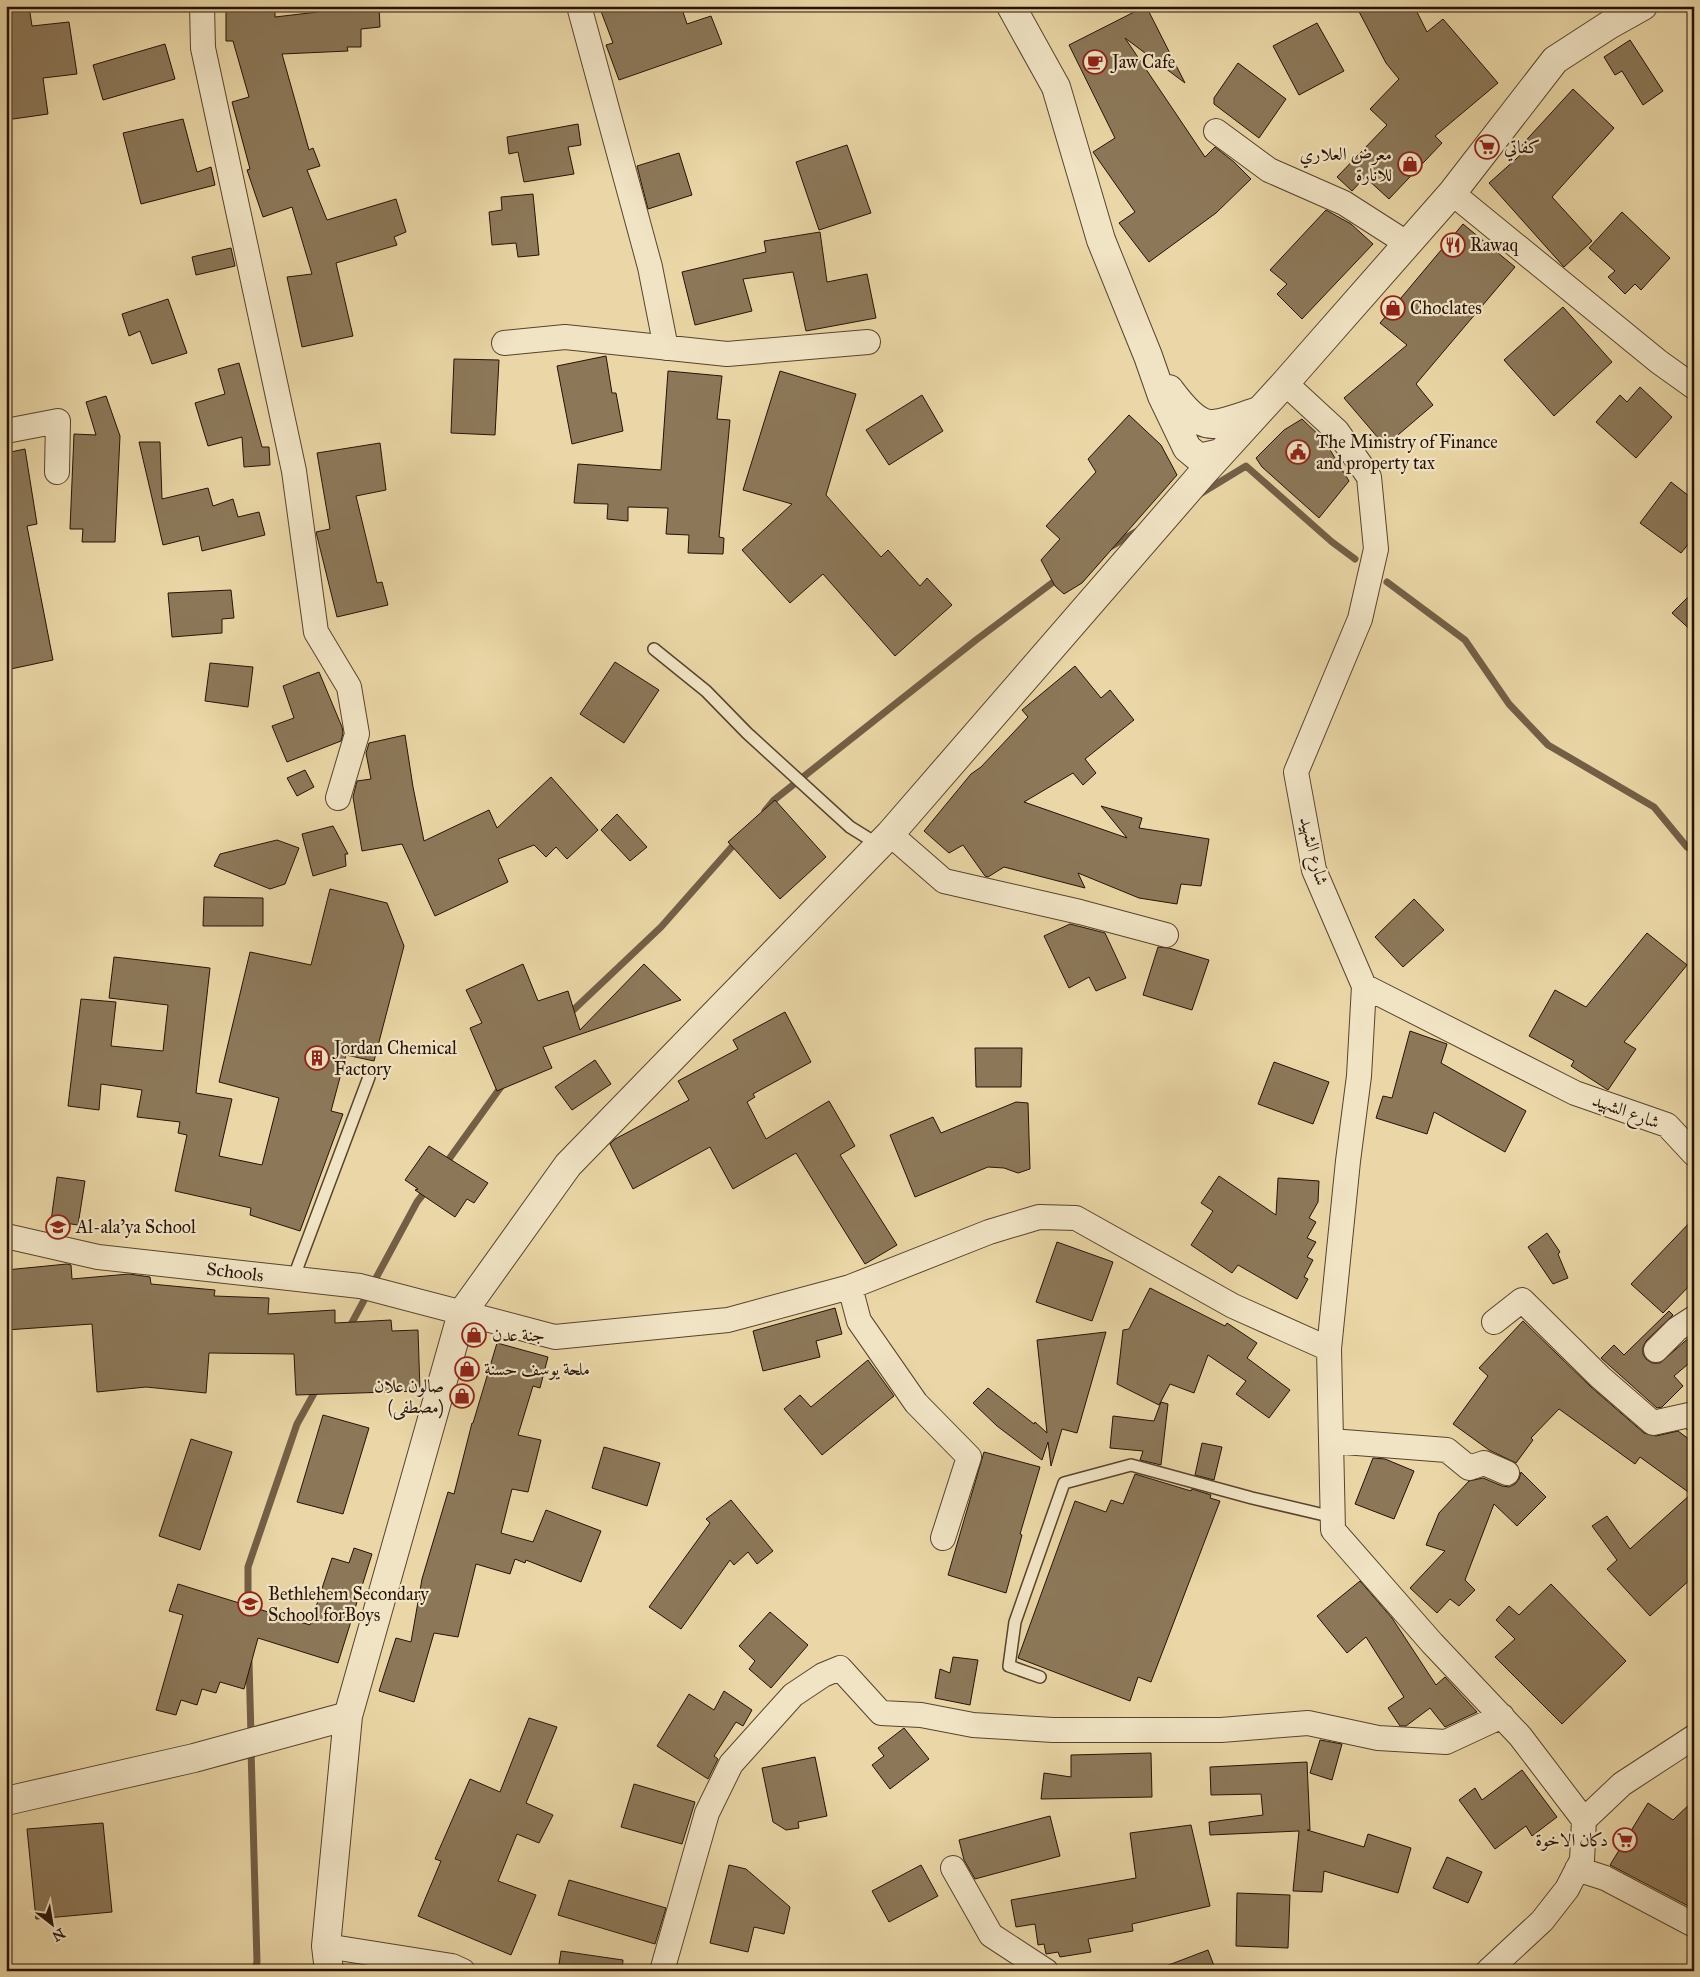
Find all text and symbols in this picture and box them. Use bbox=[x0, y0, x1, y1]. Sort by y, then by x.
cafe icon: Jaw Cafe bbox=[1082, 49, 1108, 75]
place label: Jaw Cafe bbox=[1110, 51, 1175, 74]
supermarket icon: كفاتي bbox=[1474, 134, 1500, 160]
place label: كفاتي bbox=[1504, 136, 1540, 162]
place label: معرض العلاري للانارة bbox=[1300, 143, 1392, 186]
shop icon: معرض العلاري للانارة bbox=[1397, 151, 1423, 177]
restaurant icon: Rawaq bbox=[1440, 232, 1466, 258]
place label: Rawaq bbox=[1470, 234, 1518, 257]
shop icon: Choclates bbox=[1380, 295, 1406, 321]
place label: Choclates bbox=[1410, 297, 1482, 319]
place label: The Ministry of Finance and property tax bbox=[1316, 431, 1498, 474]
public building icon: The Ministry of Finance and property tax bbox=[1285, 439, 1311, 465]
street label: شارع الشهيد bbox=[1291, 814, 1333, 889]
place label: Jordan Chemical Factory bbox=[332, 1037, 457, 1080]
building icon: Jordan Chemical Factory bbox=[304, 1045, 330, 1071]
street label: شارع الشهيد bbox=[1588, 1089, 1663, 1137]
school or university icon: Al-ala'ya School bbox=[45, 1214, 71, 1240]
place label: Al-ala'ya School bbox=[75, 1216, 196, 1238]
street label: Schools bbox=[205, 1258, 265, 1286]
shop icon: جنة عدن bbox=[461, 1322, 487, 1348]
place label: جنة عدن bbox=[492, 1324, 545, 1346]
shop icon: ملحة يوسف حسنة bbox=[454, 1356, 480, 1382]
place label: ملحة يوسف حسنة bbox=[484, 1358, 590, 1380]
place label: صالون علان (مصطفى) bbox=[374, 1375, 444, 1420]
shop icon: صالون علان (مصطفى) bbox=[449, 1383, 475, 1409]
place label: Bethlehem Secondary School forBoys bbox=[268, 1583, 429, 1626]
school or university icon: Bethlehem Secondary School forBoys bbox=[237, 1591, 263, 1617]
supermarket icon: دكان الاخوة bbox=[1612, 1827, 1638, 1853]
place label: دكان الاخوة bbox=[1535, 1829, 1608, 1851]
north arrow bbox=[28, 1900, 78, 1950]
text: N bbox=[49, 1924, 68, 1945]

